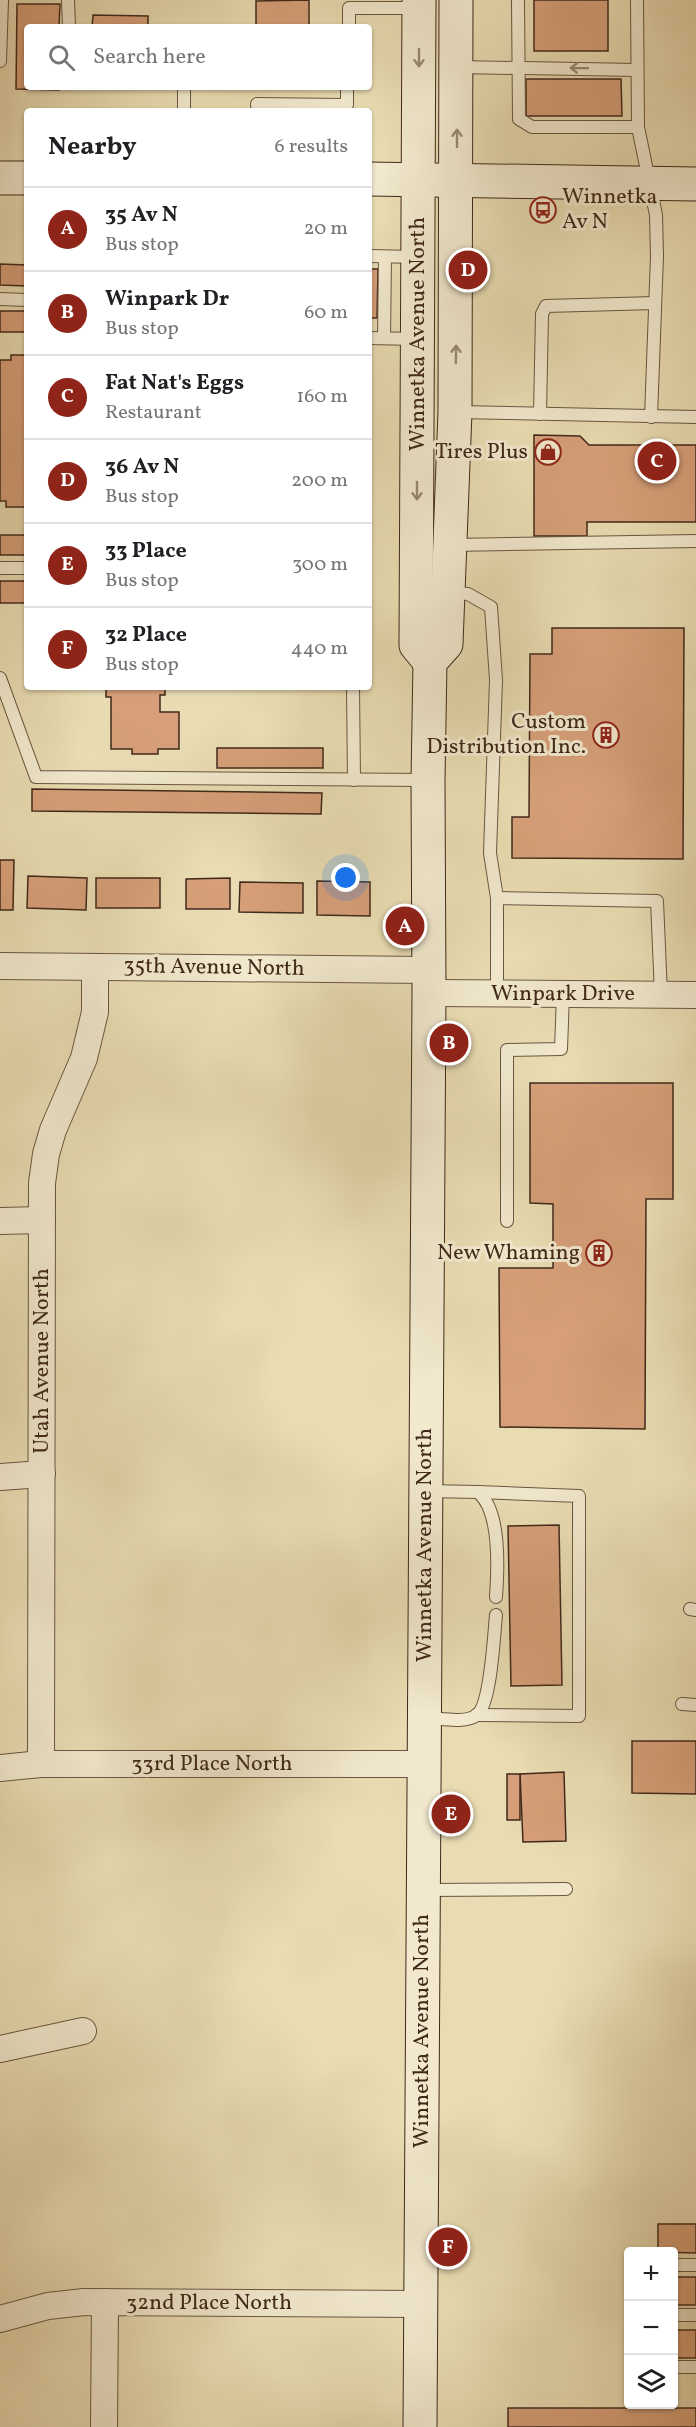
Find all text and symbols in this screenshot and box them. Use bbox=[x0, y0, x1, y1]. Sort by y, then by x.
search box bbox=[24, 24, 372, 90]
icon: search bbox=[45, 41, 78, 74]
text: Search here bbox=[93, 42, 206, 73]
one-way arrow bbox=[413, 48, 425, 68]
one-way arrow bbox=[569, 63, 589, 74]
one-way arrow bbox=[451, 128, 463, 148]
text: Nearby bbox=[48, 129, 137, 165]
text: 6 results bbox=[275, 133, 348, 161]
place label: Winnetka Av N bbox=[562, 182, 657, 238]
bus stop icon: Winnetka Av N bbox=[528, 195, 558, 225]
text: 35 Av N bbox=[105, 200, 178, 231]
text: A bbox=[60, 215, 75, 243]
text: 20 m bbox=[304, 215, 348, 243]
street label: Winnetka Avenue North bbox=[403, 217, 434, 451]
text: Bus stop bbox=[105, 231, 179, 259]
pin: D bbox=[448, 248, 488, 292]
text: Winpark Dr bbox=[105, 284, 229, 315]
text: B bbox=[61, 299, 74, 327]
text: 60 m bbox=[304, 299, 348, 327]
text: Bus stop bbox=[105, 315, 179, 343]
one-way arrow bbox=[450, 344, 462, 364]
text: Fat Nat's Eggs bbox=[105, 368, 244, 399]
text: C bbox=[61, 383, 74, 411]
text: 160 m bbox=[296, 383, 348, 411]
text: Restaurant bbox=[105, 399, 202, 427]
place label: Tires Plus bbox=[435, 437, 528, 468]
shop icon: Tires Plus bbox=[533, 437, 563, 467]
pin: C bbox=[638, 438, 676, 484]
text: 36 Av N bbox=[105, 452, 179, 483]
text: D bbox=[60, 467, 75, 495]
text: 200 m bbox=[291, 467, 348, 495]
one-way arrow bbox=[411, 480, 423, 500]
text: Bus stop bbox=[105, 483, 179, 511]
text: 33 Place bbox=[105, 536, 187, 567]
text: E bbox=[61, 551, 74, 579]
text: 300 m bbox=[292, 551, 348, 579]
text: Bus stop bbox=[105, 567, 179, 595]
text: 32 Place bbox=[105, 620, 187, 651]
text: F bbox=[62, 635, 73, 663]
text: 440 m bbox=[291, 635, 348, 663]
text: Bus stop bbox=[105, 651, 179, 679]
place label: Custom Distribution Inc. bbox=[426, 707, 586, 763]
building icon: Custom Distribution Inc. bbox=[591, 720, 621, 750]
your location bbox=[331, 863, 360, 892]
pin: A bbox=[386, 904, 424, 948]
street label: 35th Avenue North bbox=[123, 951, 305, 985]
street label: Winpark Drive bbox=[491, 979, 635, 1010]
pin: B bbox=[430, 1020, 468, 1066]
place label: New Whaming bbox=[437, 1238, 580, 1269]
building icon: New Whaming bbox=[584, 1238, 614, 1268]
street label: Utah Avenue North bbox=[27, 1268, 58, 1454]
street label: Winnetka Avenue North bbox=[410, 1428, 441, 1662]
street label: 33rd Place North bbox=[131, 1749, 293, 1780]
pin: E bbox=[432, 1792, 470, 1836]
street label: Winnetka Avenue North bbox=[407, 1914, 438, 2148]
pin: F bbox=[428, 2224, 468, 2270]
map controls bbox=[624, 2247, 678, 2409]
button: + bbox=[624, 2247, 678, 2301]
street label: 32nd Place North bbox=[126, 2288, 292, 2319]
button: − bbox=[624, 2301, 678, 2355]
button: layers bbox=[624, 2355, 678, 2409]

